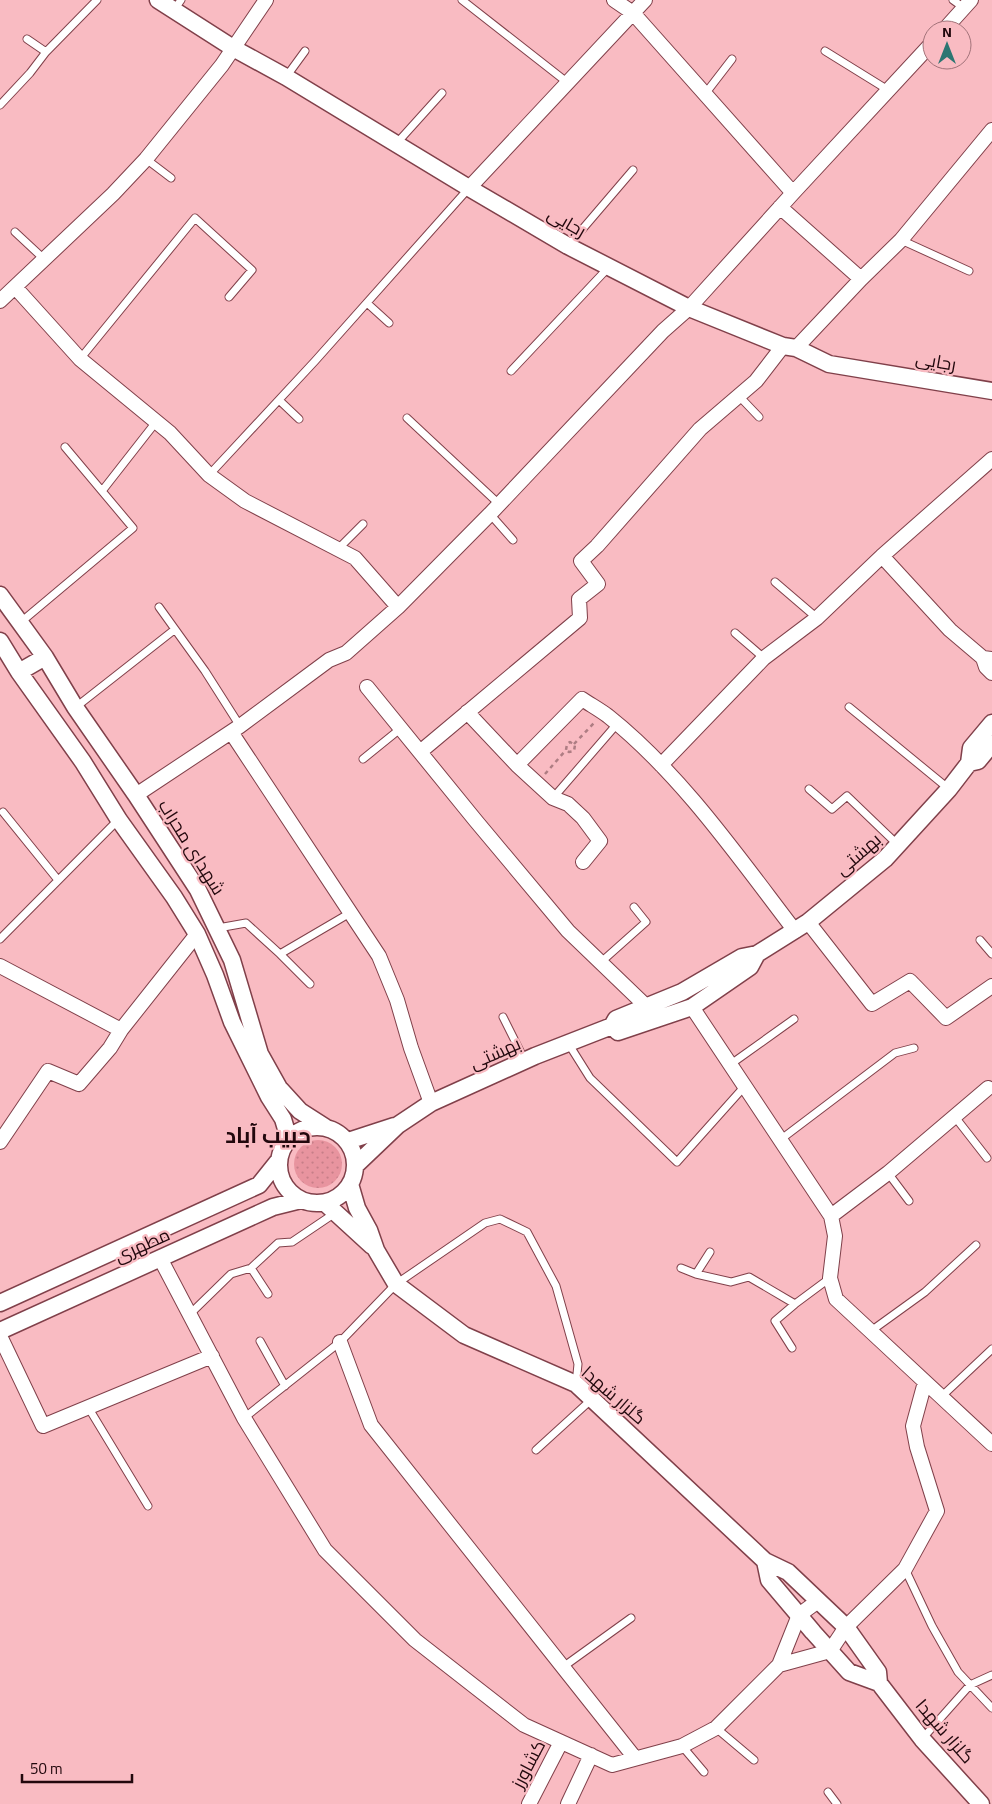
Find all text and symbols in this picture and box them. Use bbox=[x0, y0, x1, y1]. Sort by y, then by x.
text: N bbox=[942, 19, 952, 45]
north arrow bbox=[922, 20, 972, 70]
street label: رجایی bbox=[541, 198, 593, 246]
street label: رجایی bbox=[913, 341, 959, 381]
street label: شهدای محراب bbox=[149, 792, 235, 902]
street label: بهشتی bbox=[827, 824, 889, 884]
street label: بهشتی bbox=[464, 1027, 526, 1079]
district label: حبیب آباد bbox=[225, 1114, 311, 1156]
street label: مطهری bbox=[109, 1218, 175, 1272]
street label: گلزار شهدا bbox=[574, 1357, 654, 1433]
street label: گلزار شهدا bbox=[907, 1691, 983, 1771]
street label: کشاورز bbox=[501, 1734, 555, 1795]
scale bar bbox=[22, 1752, 132, 1784]
text: 50 m bbox=[30, 1754, 63, 1783]

